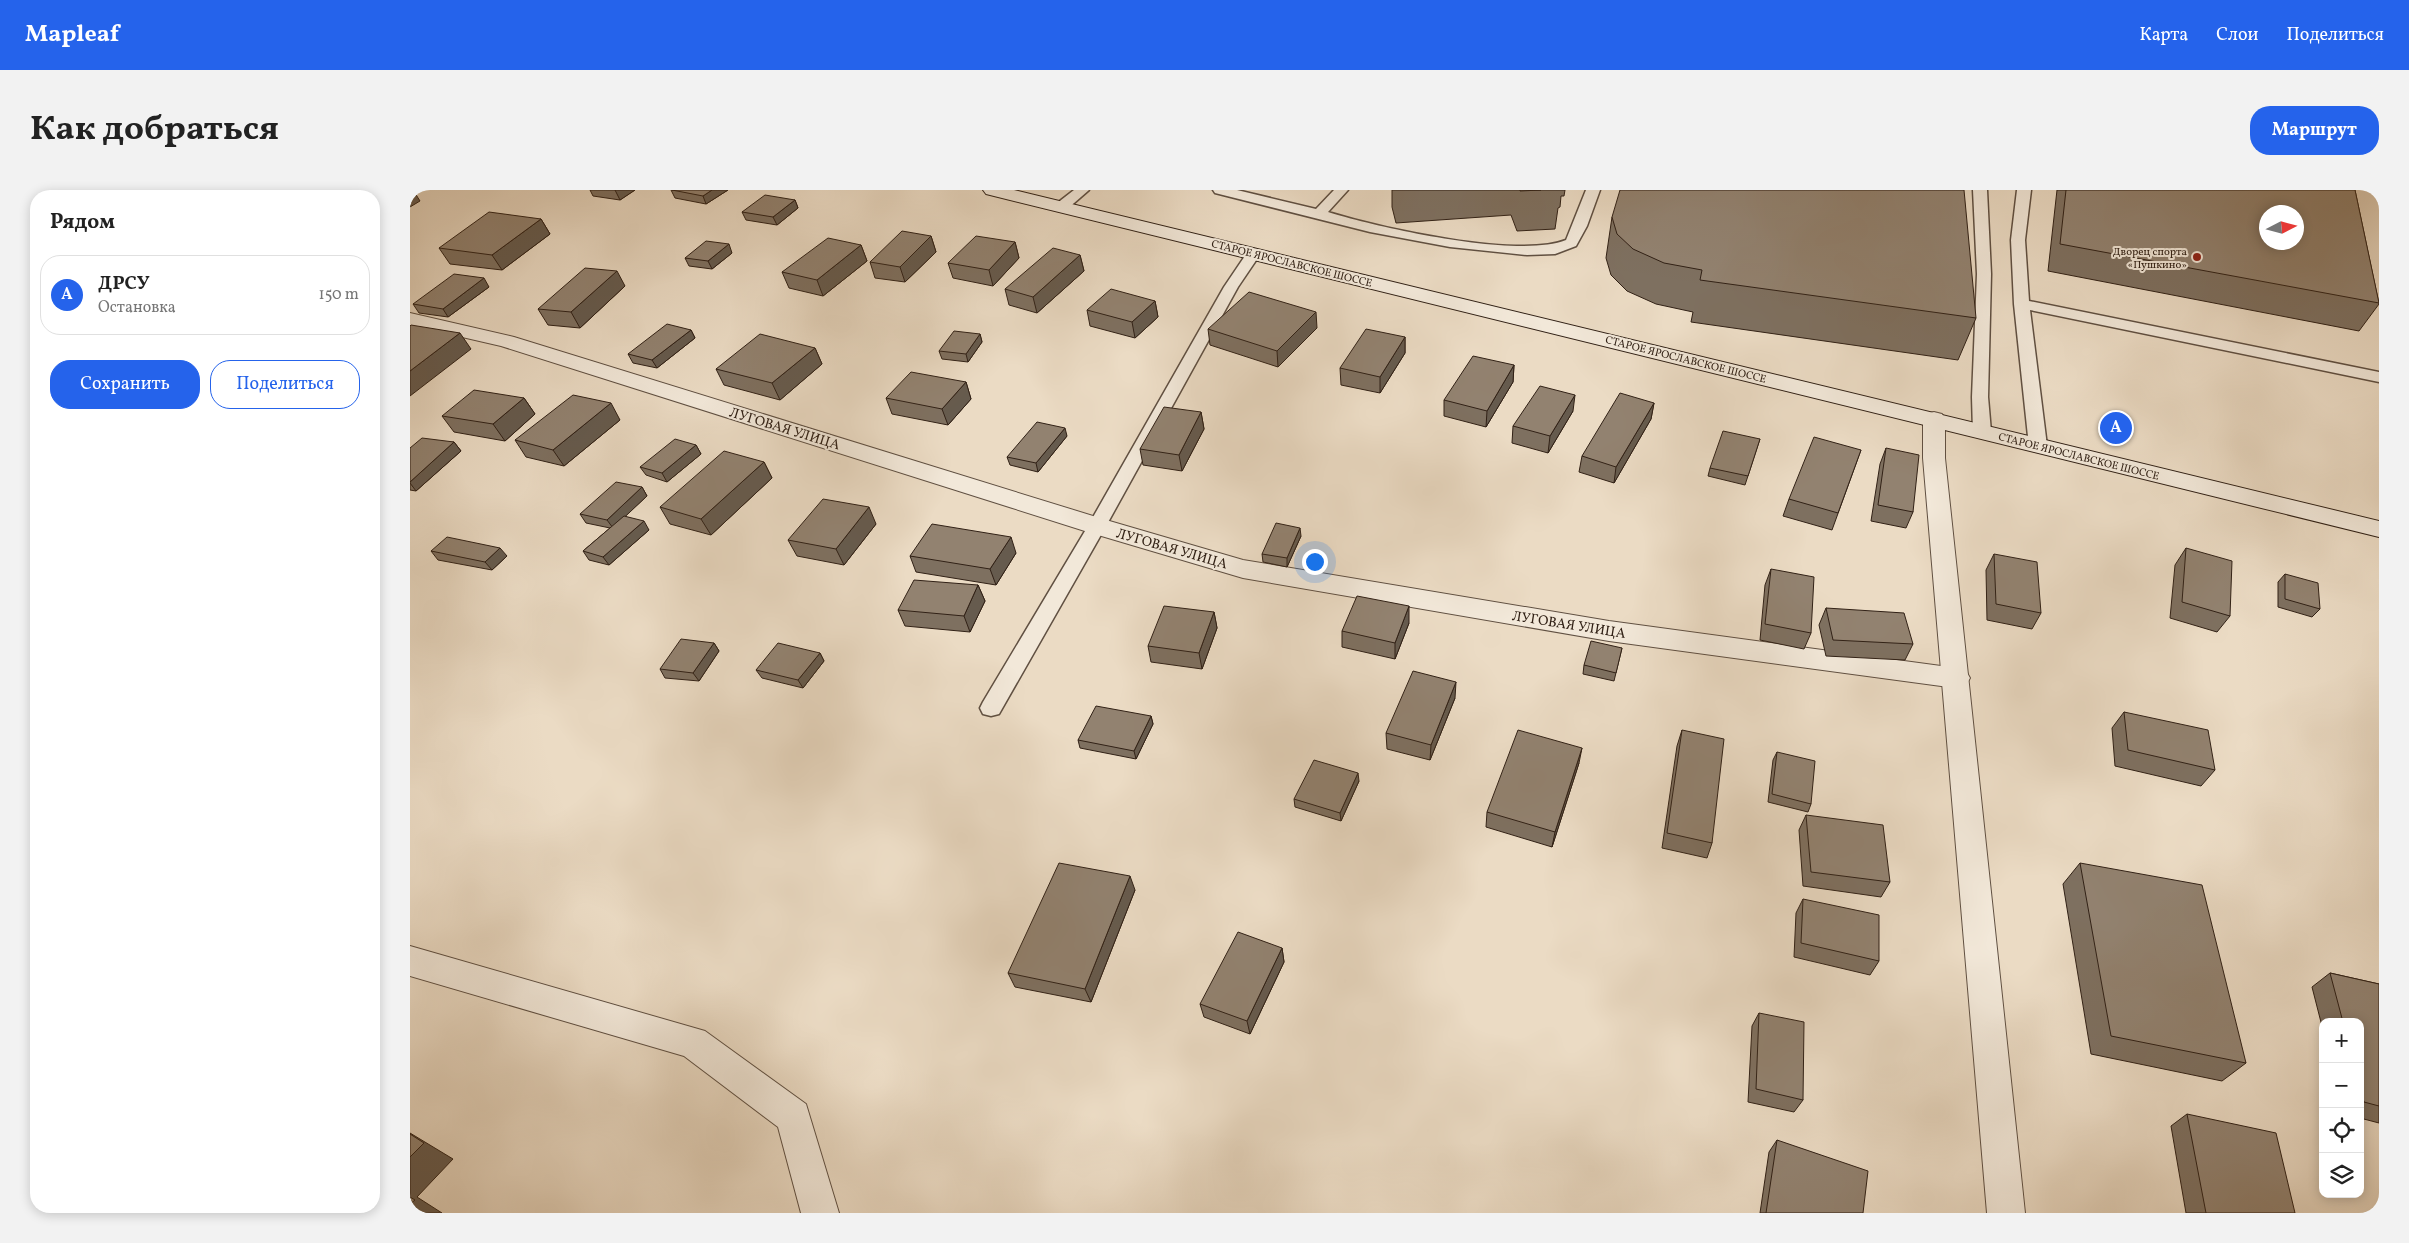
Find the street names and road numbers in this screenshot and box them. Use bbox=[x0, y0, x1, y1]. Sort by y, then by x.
street label: СТАРОЕ ЯРОСЛАВСКОЕ ШОССЕ bbox=[1210, 237, 1374, 292]
street label: СТАРОЕ ЯРОСЛАВСКОЕ ШОССЕ bbox=[1604, 333, 1768, 388]
street label: ЛУГОВАЯ УЛИЦА bbox=[727, 404, 842, 455]
street label: СТАРОЕ ЯРОСЛАВСКОЕ ШОССЕ bbox=[1997, 430, 2161, 485]
street label: ЛУГОВАЯ УЛИЦА bbox=[1114, 524, 1230, 574]
street label: ЛУГОВАЯ УЛИЦА bbox=[1511, 607, 1627, 644]

